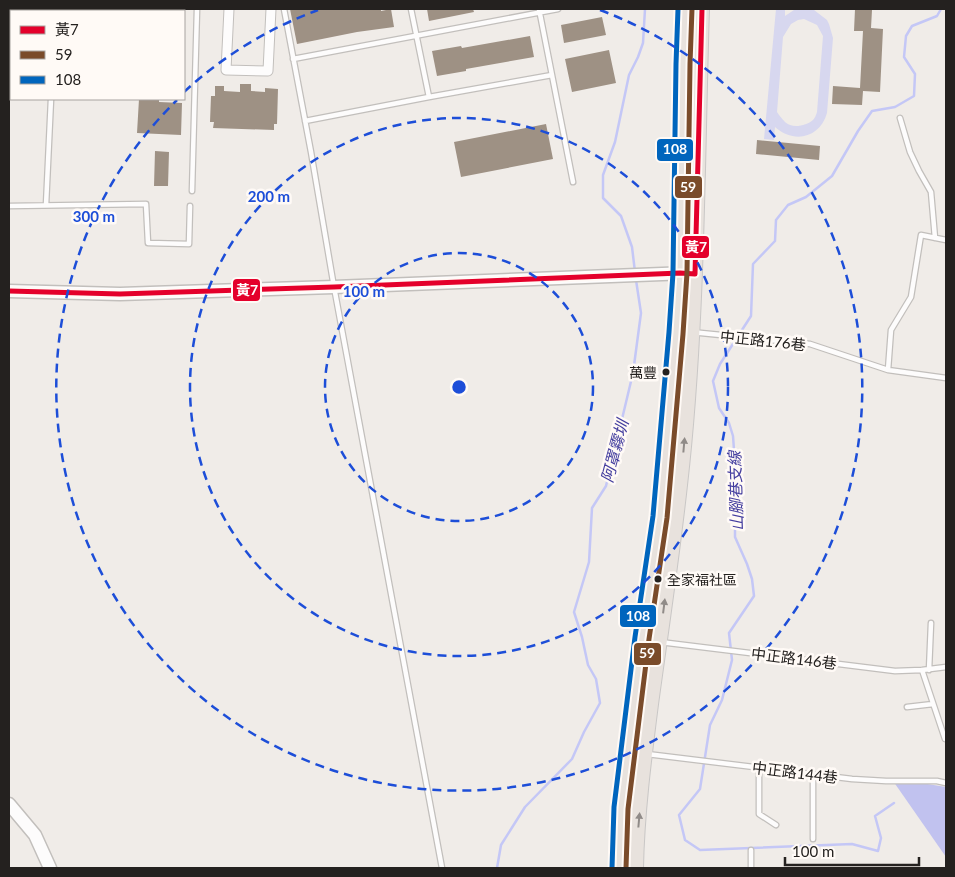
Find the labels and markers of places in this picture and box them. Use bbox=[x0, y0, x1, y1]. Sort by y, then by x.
place label: 萬豐 bbox=[629, 364, 657, 381]
marker: 萬豐 bbox=[661, 367, 671, 377]
centre of rings bbox=[450, 378, 468, 396]
place label: 全家福社區 bbox=[667, 571, 737, 588]
marker: 全家福社區 bbox=[653, 574, 663, 584]

